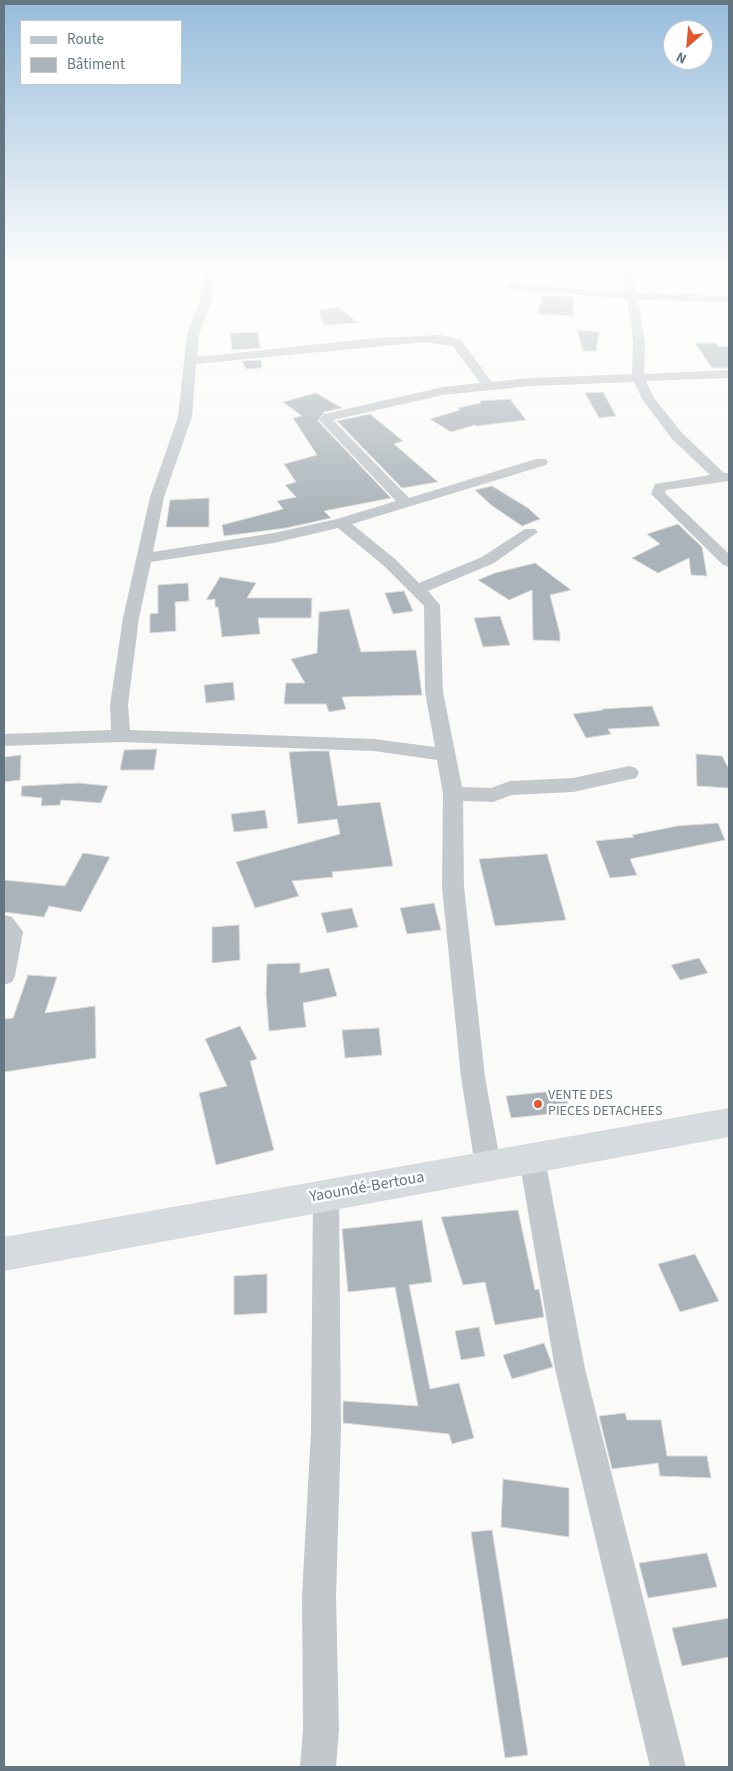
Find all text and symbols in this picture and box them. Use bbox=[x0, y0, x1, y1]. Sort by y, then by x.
legend bbox=[20, 20, 182, 85]
north arrow bbox=[663, 20, 713, 70]
text: Route bbox=[67, 29, 104, 50]
text: N bbox=[673, 46, 690, 68]
text: Bâtiment bbox=[67, 54, 125, 75]
place label: VENTE DES PIECES DETACHEES bbox=[548, 1088, 662, 1120]
marker: VENTE DES PIECES DETACHEES bbox=[532, 1098, 544, 1110]
street label: Yaoundé-Bertoua bbox=[308, 1168, 426, 1208]

